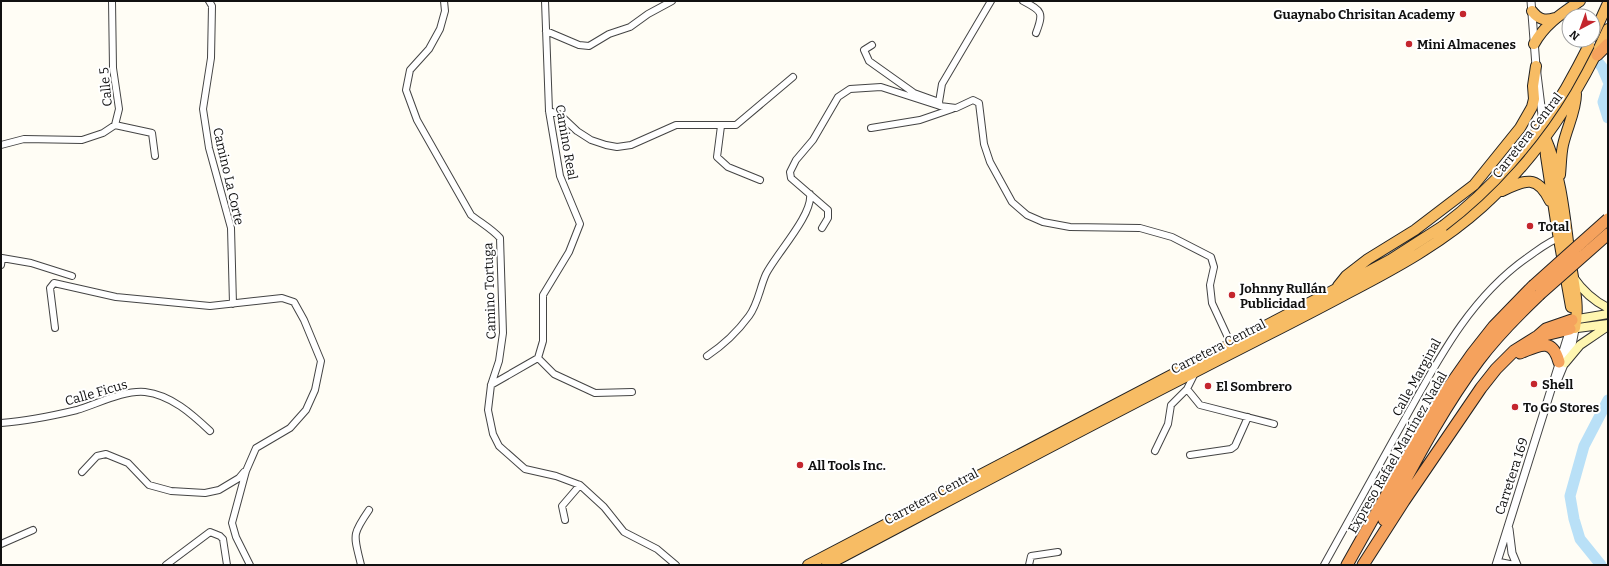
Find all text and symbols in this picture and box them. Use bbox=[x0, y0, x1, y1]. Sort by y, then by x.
place label: Guaynabo Chrisitan Academy bbox=[1273, 7, 1456, 22]
north arrow bbox=[1561, 8, 1601, 48]
marker: Guaynabo Chrisitan Academy bbox=[1458, 9, 1468, 19]
text: N bbox=[1567, 27, 1582, 43]
place label: Mini Almacenes bbox=[1417, 37, 1516, 52]
marker: Mini Almacenes bbox=[1404, 39, 1414, 49]
street label: Calle 5 bbox=[96, 67, 115, 107]
street label: Carretera Central bbox=[1489, 89, 1566, 181]
street label: Camino Real bbox=[553, 103, 581, 181]
street label: Camino La Corte bbox=[210, 126, 247, 226]
place label: Total bbox=[1538, 219, 1569, 234]
marker: Total bbox=[1525, 221, 1535, 231]
street label: Camino Tortuga bbox=[480, 242, 499, 340]
place label: Johnny Rullán Publicidad bbox=[1239, 281, 1327, 311]
marker: Johnny Rullán Publicidad bbox=[1227, 290, 1237, 300]
street label: Carretera Central bbox=[1168, 316, 1268, 377]
street label: Calle Marginal bbox=[1389, 336, 1444, 419]
street label: Expreso Rafael Martínez Nadal bbox=[1345, 368, 1450, 536]
street label: Calle Ficus bbox=[63, 376, 129, 409]
place label: Shell bbox=[1542, 377, 1573, 392]
place label: El Sombrero bbox=[1216, 379, 1292, 394]
marker: Shell bbox=[1529, 379, 1539, 389]
marker: El Sombrero bbox=[1203, 381, 1213, 391]
place label: To Go Stores bbox=[1523, 400, 1599, 415]
marker: To Go Stores bbox=[1510, 402, 1520, 412]
street label: Carretera 169 bbox=[1492, 436, 1531, 517]
place label: All Tools Inc. bbox=[808, 458, 886, 473]
marker: All Tools Inc. bbox=[795, 460, 805, 470]
street label: Carretera Central bbox=[882, 465, 981, 528]

